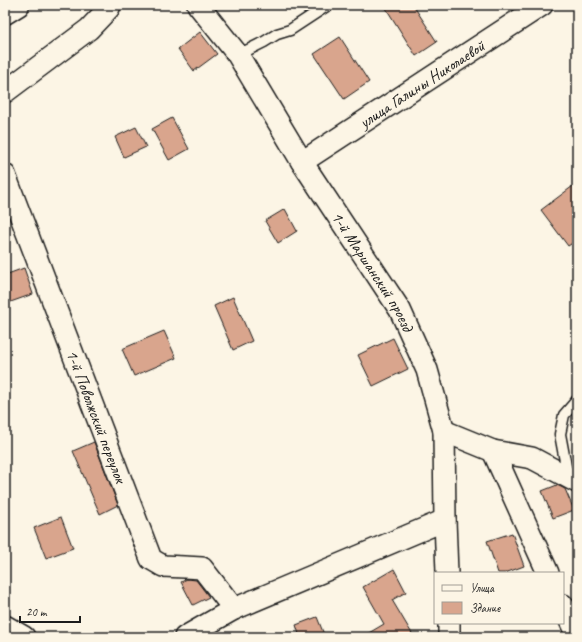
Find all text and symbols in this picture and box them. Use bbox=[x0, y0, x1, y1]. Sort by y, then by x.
street label: улица Галины Николаевой bbox=[354, 35, 489, 133]
street label: 1-й Маршанский проезд bbox=[327, 207, 419, 336]
street label: 1-й Поволжский переулок bbox=[62, 347, 132, 487]
legend bbox=[434, 572, 564, 624]
text: Улица bbox=[470, 580, 495, 596]
scale bar bbox=[20, 598, 80, 624]
text: Здание bbox=[470, 600, 501, 616]
text: 20 m bbox=[26, 604, 48, 620]

